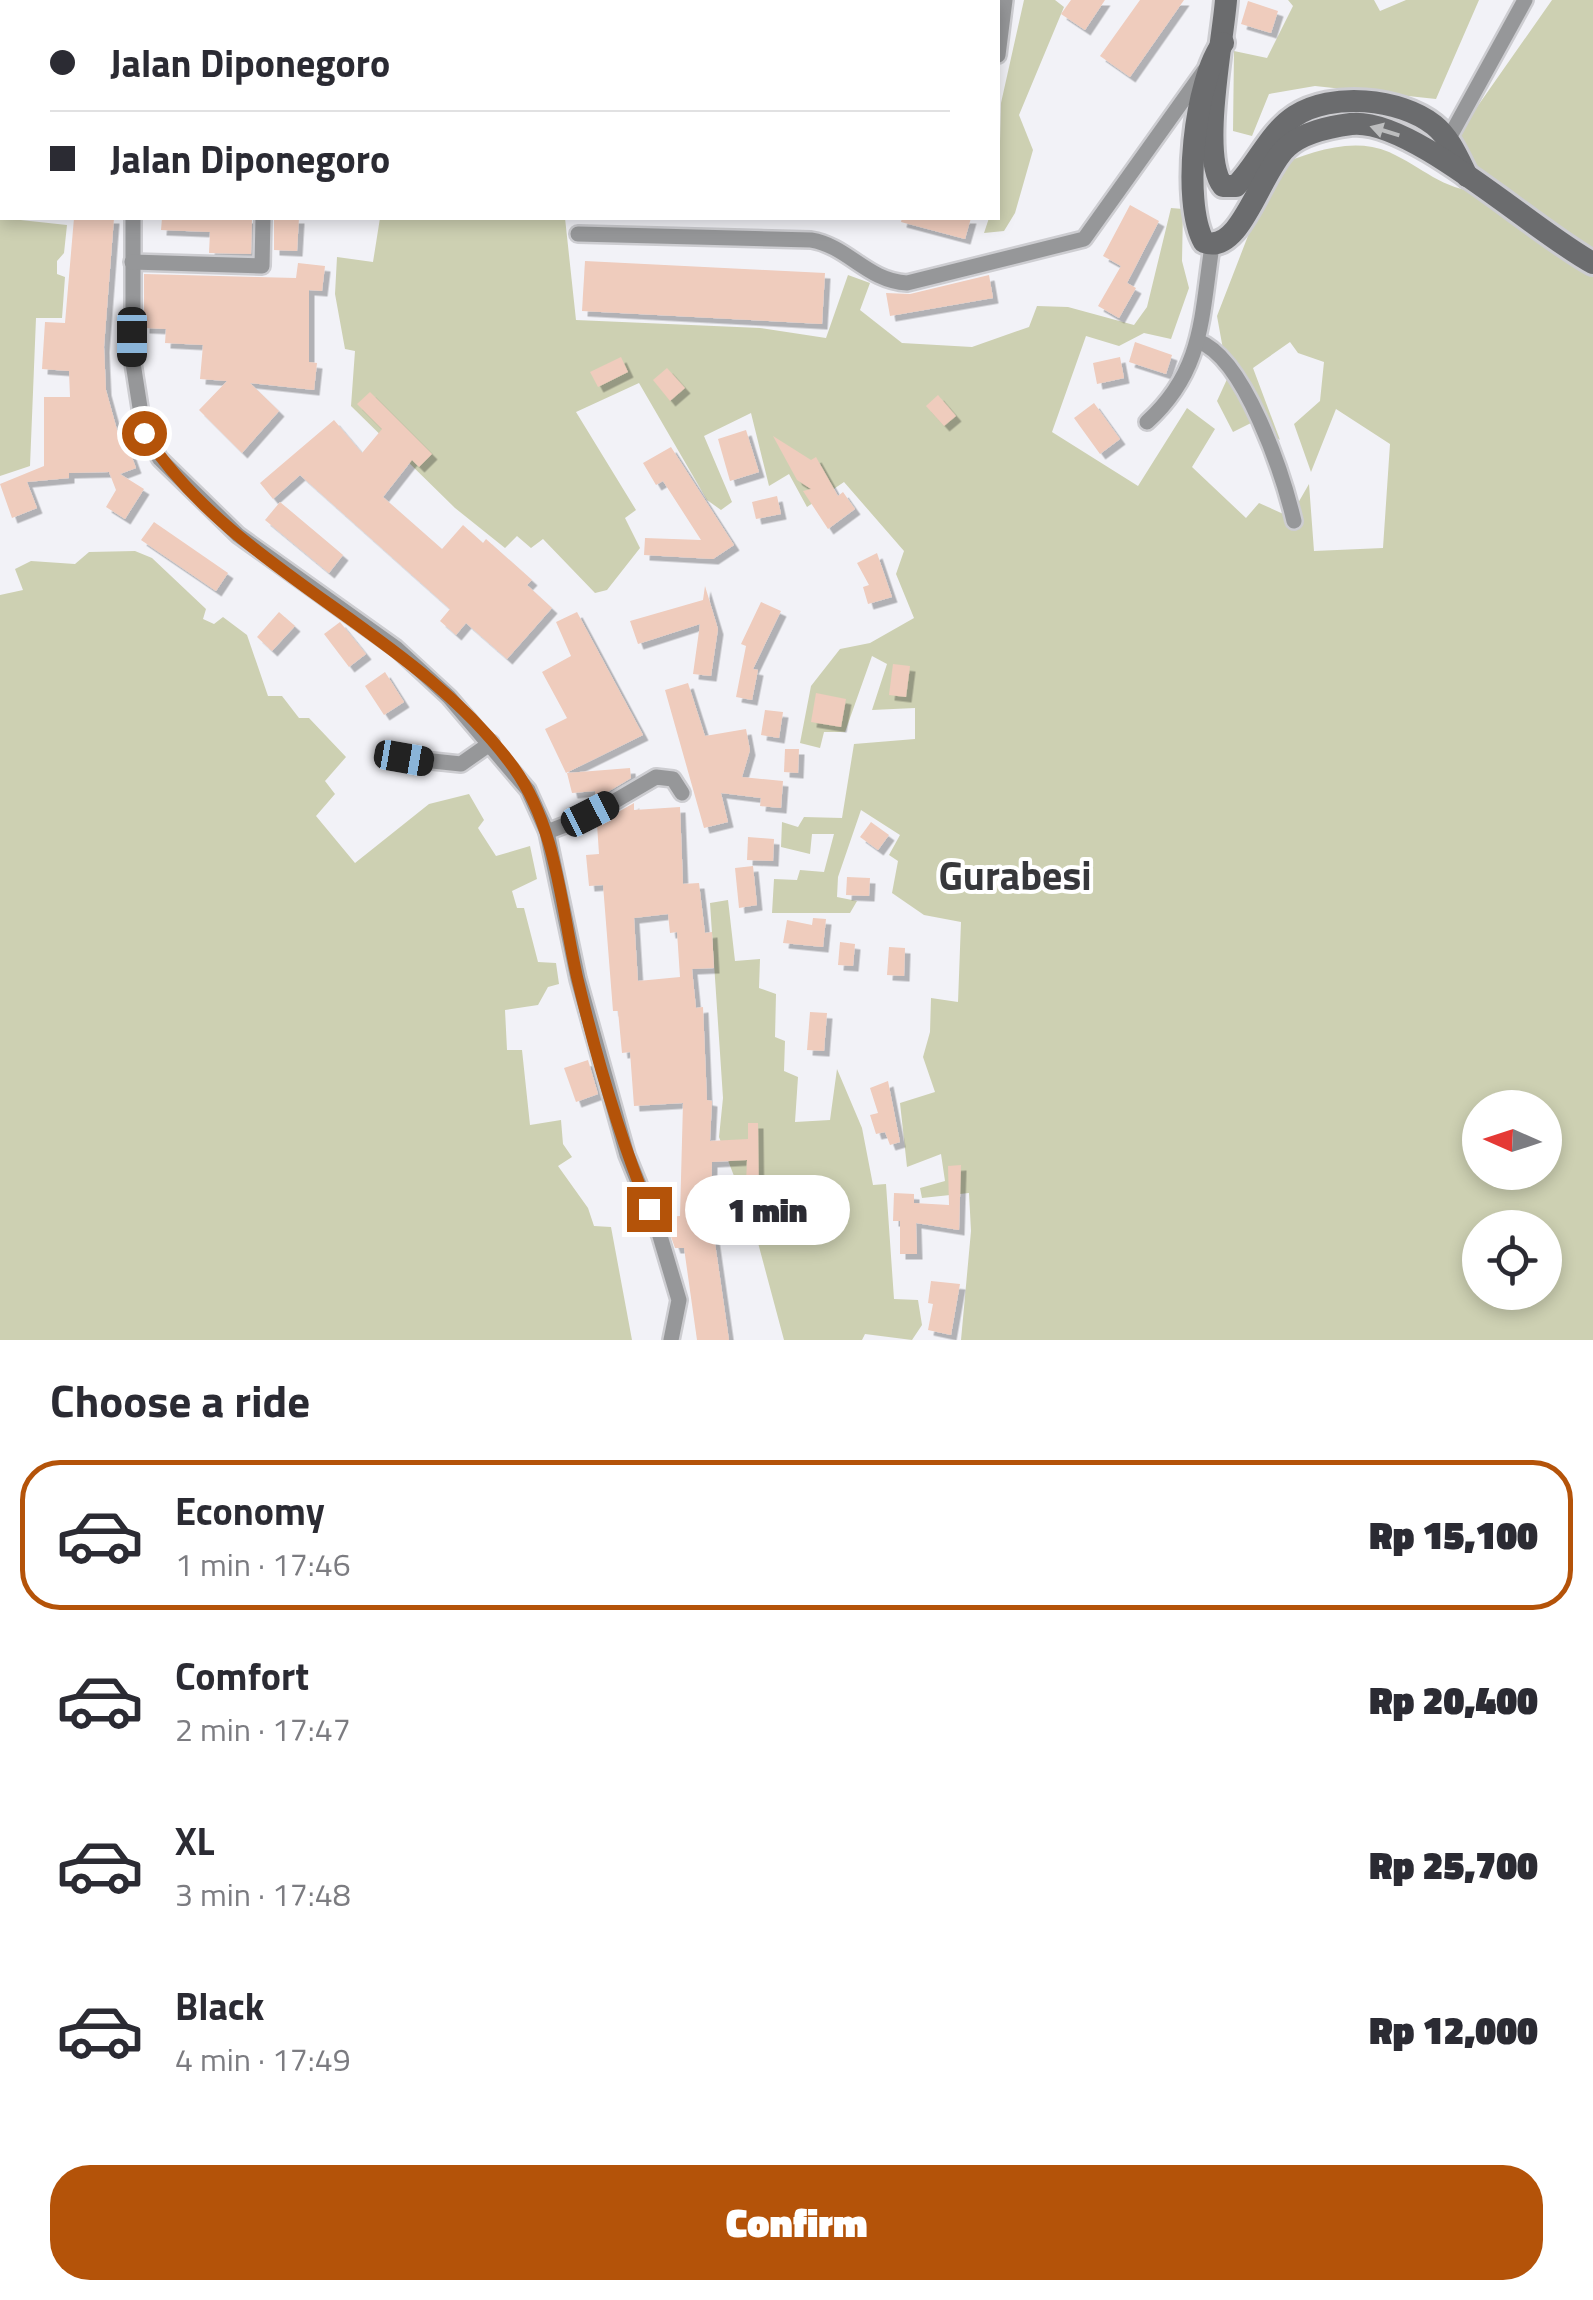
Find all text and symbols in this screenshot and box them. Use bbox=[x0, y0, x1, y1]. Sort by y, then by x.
text: Jalan Diponegoro bbox=[110, 34, 390, 92]
one-way arrow bbox=[1370, 123, 1400, 138]
text: Jalan Diponegoro bbox=[110, 130, 390, 188]
car bbox=[117, 307, 147, 367]
route start bbox=[122, 411, 167, 456]
car bbox=[372, 738, 436, 778]
car bbox=[556, 787, 624, 841]
district label: Gurabesi bbox=[938, 845, 1092, 906]
north arrow bbox=[1462, 1090, 1562, 1190]
map controls bbox=[1462, 1090, 1562, 1310]
callout: 1 min bbox=[684, 1174, 849, 1244]
text: 1 min bbox=[728, 1186, 807, 1234]
route end bbox=[627, 1187, 672, 1232]
button: locate bbox=[1462, 1210, 1562, 1310]
text: Choose a ride bbox=[50, 1366, 310, 1434]
text: Economy bbox=[175, 1482, 325, 1540]
icon: car bbox=[55, 1490, 145, 1580]
text: Rp 15,100 bbox=[1369, 1506, 1538, 1564]
text: 1 min · 17:46 bbox=[175, 1540, 351, 1588]
text: Comfort bbox=[175, 1647, 309, 1705]
icon: car bbox=[55, 1655, 145, 1745]
text: Rp 20,400 bbox=[1369, 1671, 1538, 1729]
text: 2 min · 17:47 bbox=[175, 1705, 351, 1753]
text: XL bbox=[175, 1812, 215, 1870]
icon: car bbox=[55, 1820, 145, 1910]
text: Rp 25,700 bbox=[1369, 1836, 1538, 1894]
text: 3 min · 17:48 bbox=[175, 1870, 351, 1918]
text: Black bbox=[175, 1977, 264, 2035]
icon: car bbox=[55, 1985, 145, 2075]
text: Rp 12,000 bbox=[1369, 2001, 1538, 2059]
text: 4 min · 17:49 bbox=[175, 2035, 351, 2083]
button: Confirm bbox=[50, 2165, 1543, 2280]

